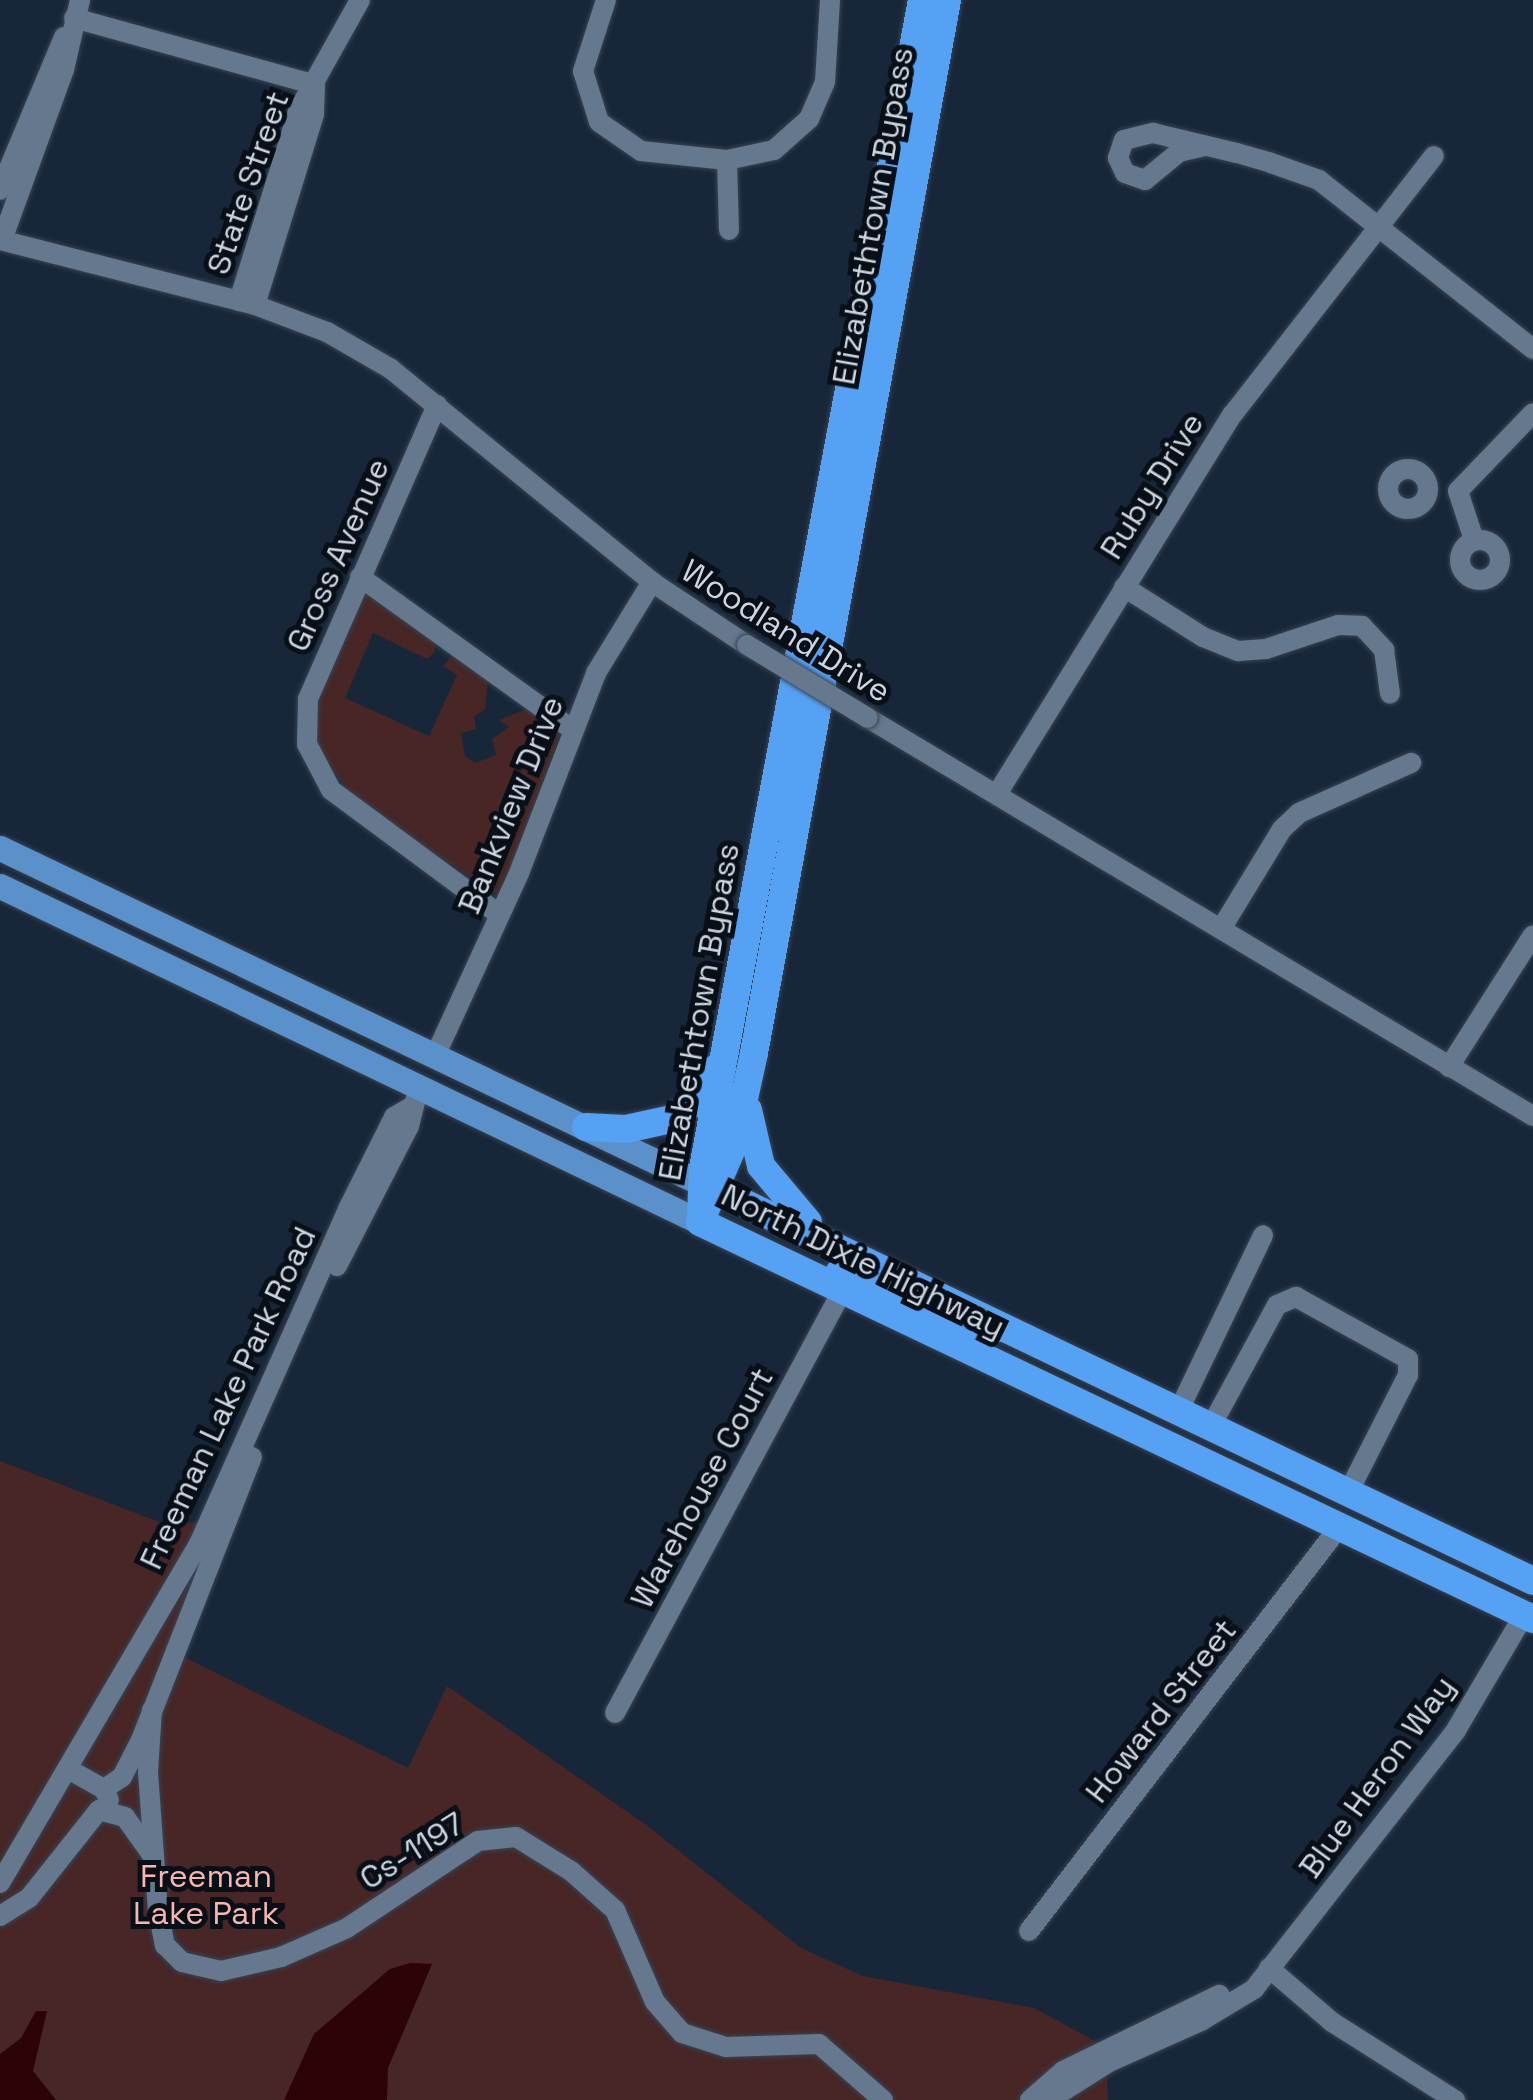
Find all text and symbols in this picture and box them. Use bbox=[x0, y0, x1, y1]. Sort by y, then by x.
street label: Elizabethtown Bypass bbox=[824, 44, 922, 388]
street label: State Street bbox=[199, 87, 297, 279]
street label: Ruby Drive bbox=[1092, 406, 1212, 566]
street label: Gross Avenue bbox=[278, 452, 398, 658]
street label: Woodland Drive bbox=[674, 551, 898, 711]
street label: Bankview Drive bbox=[450, 691, 572, 919]
street label: Elizabethtown Bypass bbox=[650, 840, 748, 1184]
street label: North Dixie Highway bbox=[715, 1176, 1011, 1346]
street label: Freeman Lake Park Road bbox=[132, 1221, 324, 1575]
street label: Warehouse Court bbox=[623, 1361, 781, 1615]
street label: Howard Street bbox=[1077, 1612, 1245, 1810]
street label: Blue Heron Way bbox=[1291, 1669, 1463, 1885]
street label: Cs-1197 bbox=[353, 1804, 471, 1898]
park label: Freeman Lake Park bbox=[133, 1858, 279, 1933]

